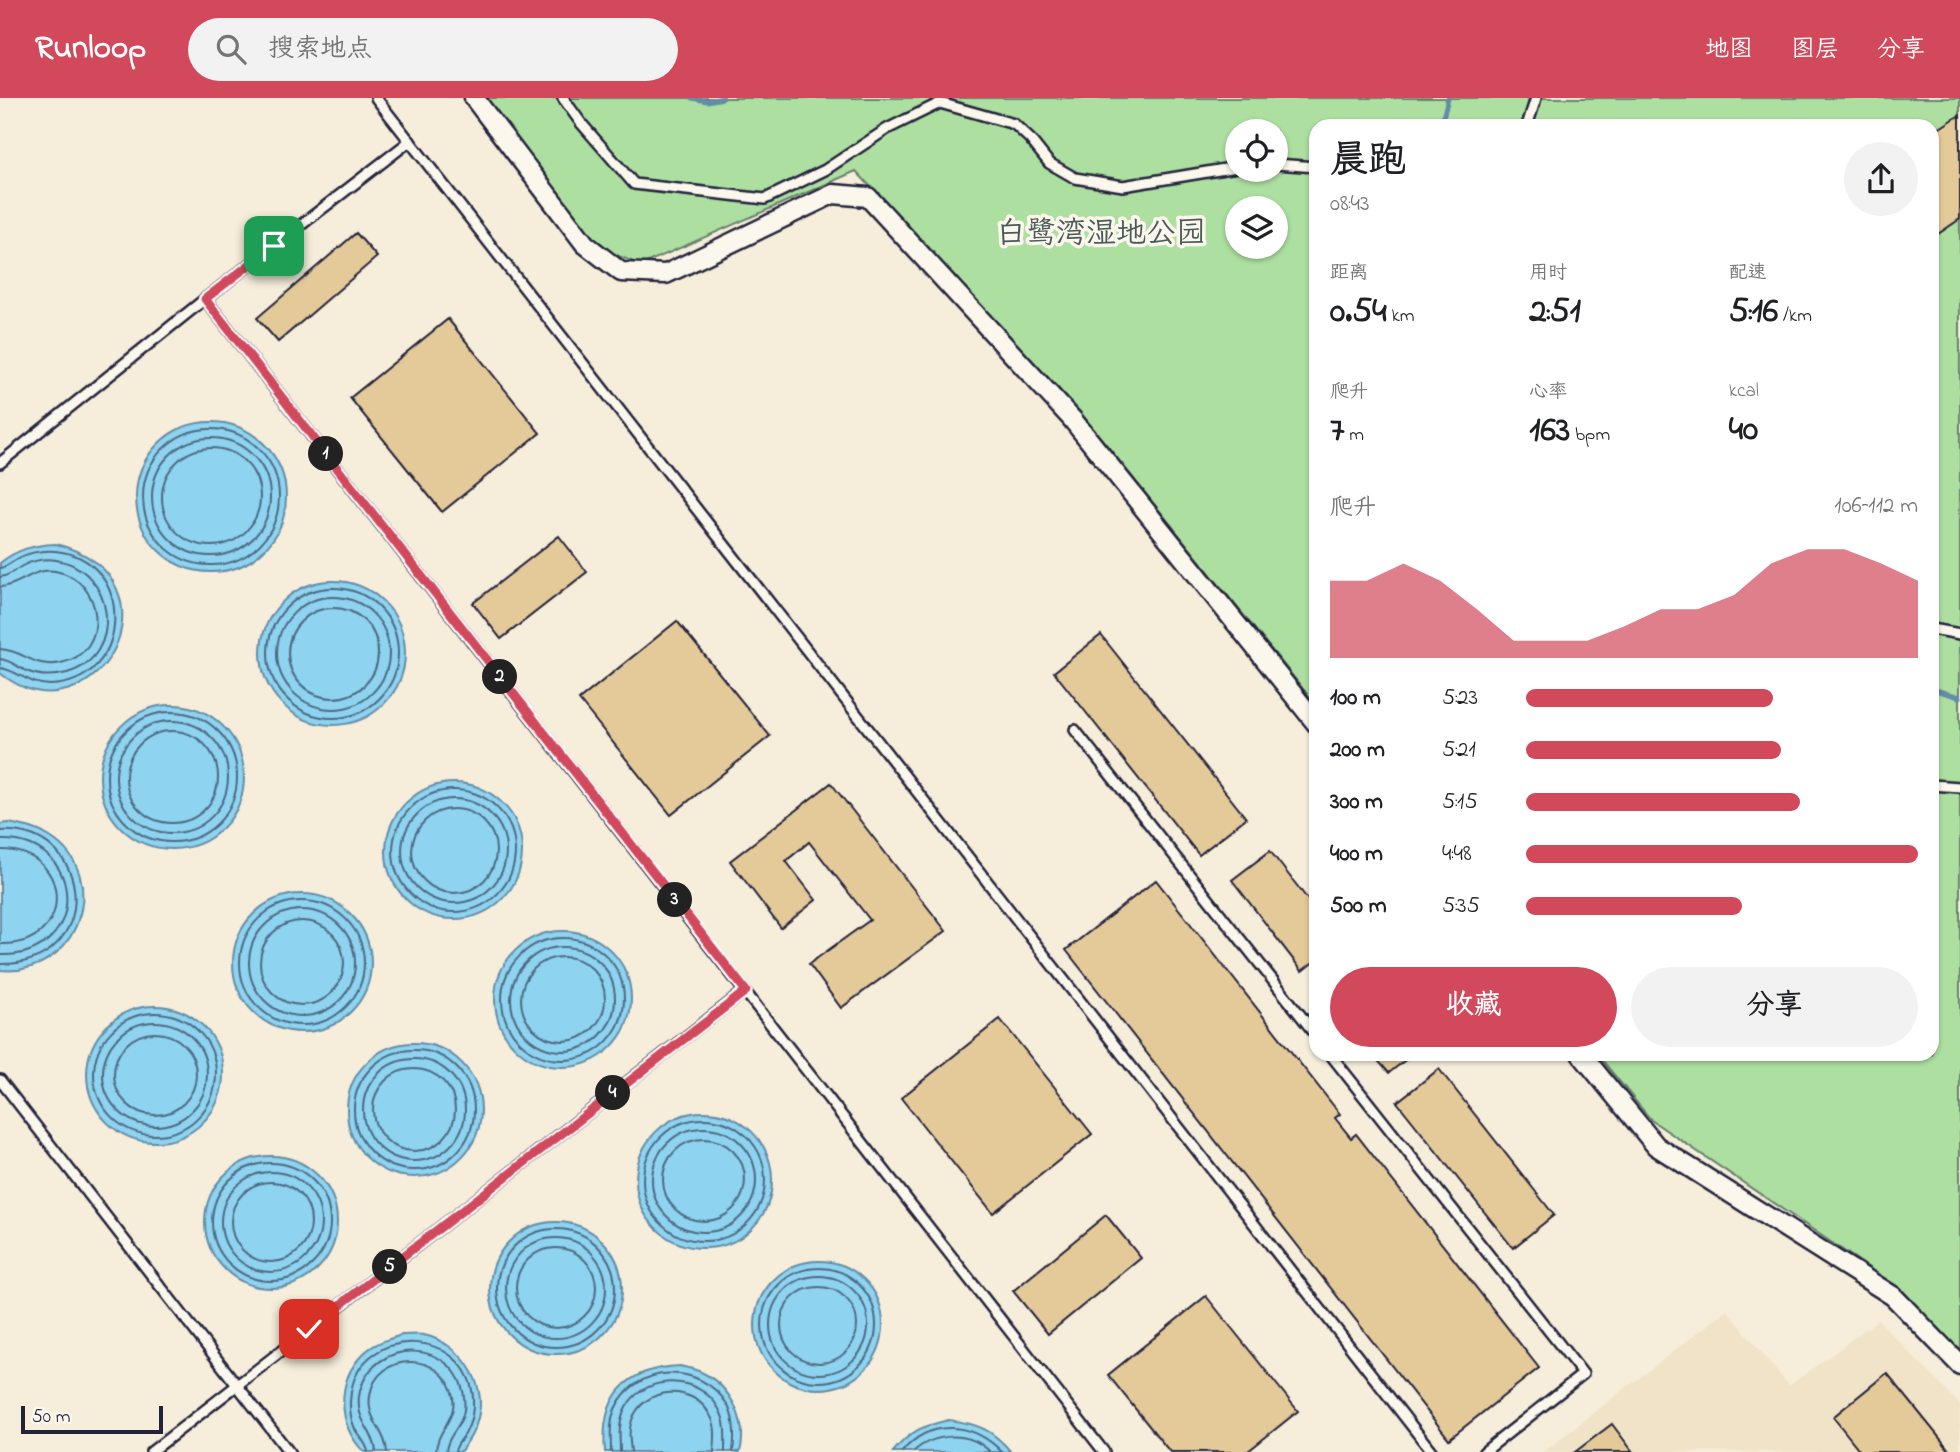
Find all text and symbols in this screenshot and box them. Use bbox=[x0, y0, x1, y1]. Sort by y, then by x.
search box bbox=[188, 18, 678, 81]
text: Runloop bbox=[35, 25, 146, 73]
icon: search bbox=[212, 30, 250, 68]
text: 搜索地点 bbox=[268, 31, 372, 69]
text: 地图 bbox=[1705, 33, 1753, 68]
text: 图层 bbox=[1791, 33, 1839, 68]
text: 分享 bbox=[1877, 33, 1925, 68]
map controls bbox=[1225, 119, 1288, 259]
button: locate bbox=[1225, 119, 1288, 182]
text: 晨跑 bbox=[1330, 134, 1406, 190]
button: share bbox=[1844, 142, 1918, 216]
text: 08:43 bbox=[1330, 188, 1370, 221]
button: layers bbox=[1225, 196, 1288, 259]
park label: 白鹭湾湿地公园 bbox=[996, 213, 1206, 257]
pin bbox=[244, 216, 304, 276]
icon: arrive bbox=[255, 227, 293, 265]
text: 距离 bbox=[1330, 260, 1368, 287]
text: 用时 bbox=[1529, 260, 1567, 287]
text: 配速 bbox=[1729, 260, 1767, 287]
text: 0.54 bbox=[1330, 287, 1387, 338]
text: 2:51 bbox=[1529, 287, 1581, 338]
text: 5:16 bbox=[1729, 287, 1778, 338]
text: km bbox=[1387, 303, 1415, 330]
text: /km bbox=[1778, 303, 1812, 330]
text: kcal bbox=[1729, 378, 1759, 405]
text: 爬升 bbox=[1330, 379, 1368, 406]
text: 心率 bbox=[1529, 379, 1567, 406]
text: 40 bbox=[1729, 405, 1758, 456]
text: 7 bbox=[1330, 406, 1344, 457]
text: 163 bbox=[1529, 406, 1570, 457]
text: m bbox=[1344, 422, 1364, 449]
text: bpm bbox=[1570, 422, 1610, 449]
pin: 1 bbox=[308, 436, 344, 472]
text: 1 bbox=[322, 440, 329, 467]
text: 106–112 m bbox=[1834, 490, 1918, 523]
text: 爬升 bbox=[1330, 492, 1376, 525]
pin: 2 bbox=[482, 660, 518, 694]
text: 2 bbox=[495, 663, 504, 690]
text: 100 m bbox=[1330, 682, 1381, 715]
text: 5:23 bbox=[1442, 682, 1478, 715]
text: 200 m bbox=[1330, 734, 1385, 767]
text: 5:21 bbox=[1442, 734, 1476, 767]
text: 300 m bbox=[1330, 786, 1383, 819]
text: 5:15 bbox=[1442, 786, 1478, 819]
text: 400 m bbox=[1330, 838, 1383, 871]
text: 4:48 bbox=[1442, 838, 1472, 871]
pin: 3 bbox=[658, 882, 692, 918]
text: 3 bbox=[671, 886, 678, 913]
text: 500 m bbox=[1330, 890, 1387, 923]
text: 5:35 bbox=[1442, 890, 1480, 923]
button: 收藏 bbox=[1330, 967, 1617, 1047]
button: 分享 bbox=[1631, 967, 1918, 1047]
pin: 4 bbox=[596, 1076, 630, 1110]
text: 4 bbox=[609, 1079, 616, 1106]
pin: 5 bbox=[372, 1250, 408, 1284]
text: 5 bbox=[384, 1253, 395, 1280]
pin bbox=[279, 1299, 339, 1359]
icon: check bbox=[290, 1310, 328, 1348]
scale bar bbox=[21, 1403, 163, 1435]
text: 50 m bbox=[32, 1404, 71, 1431]

